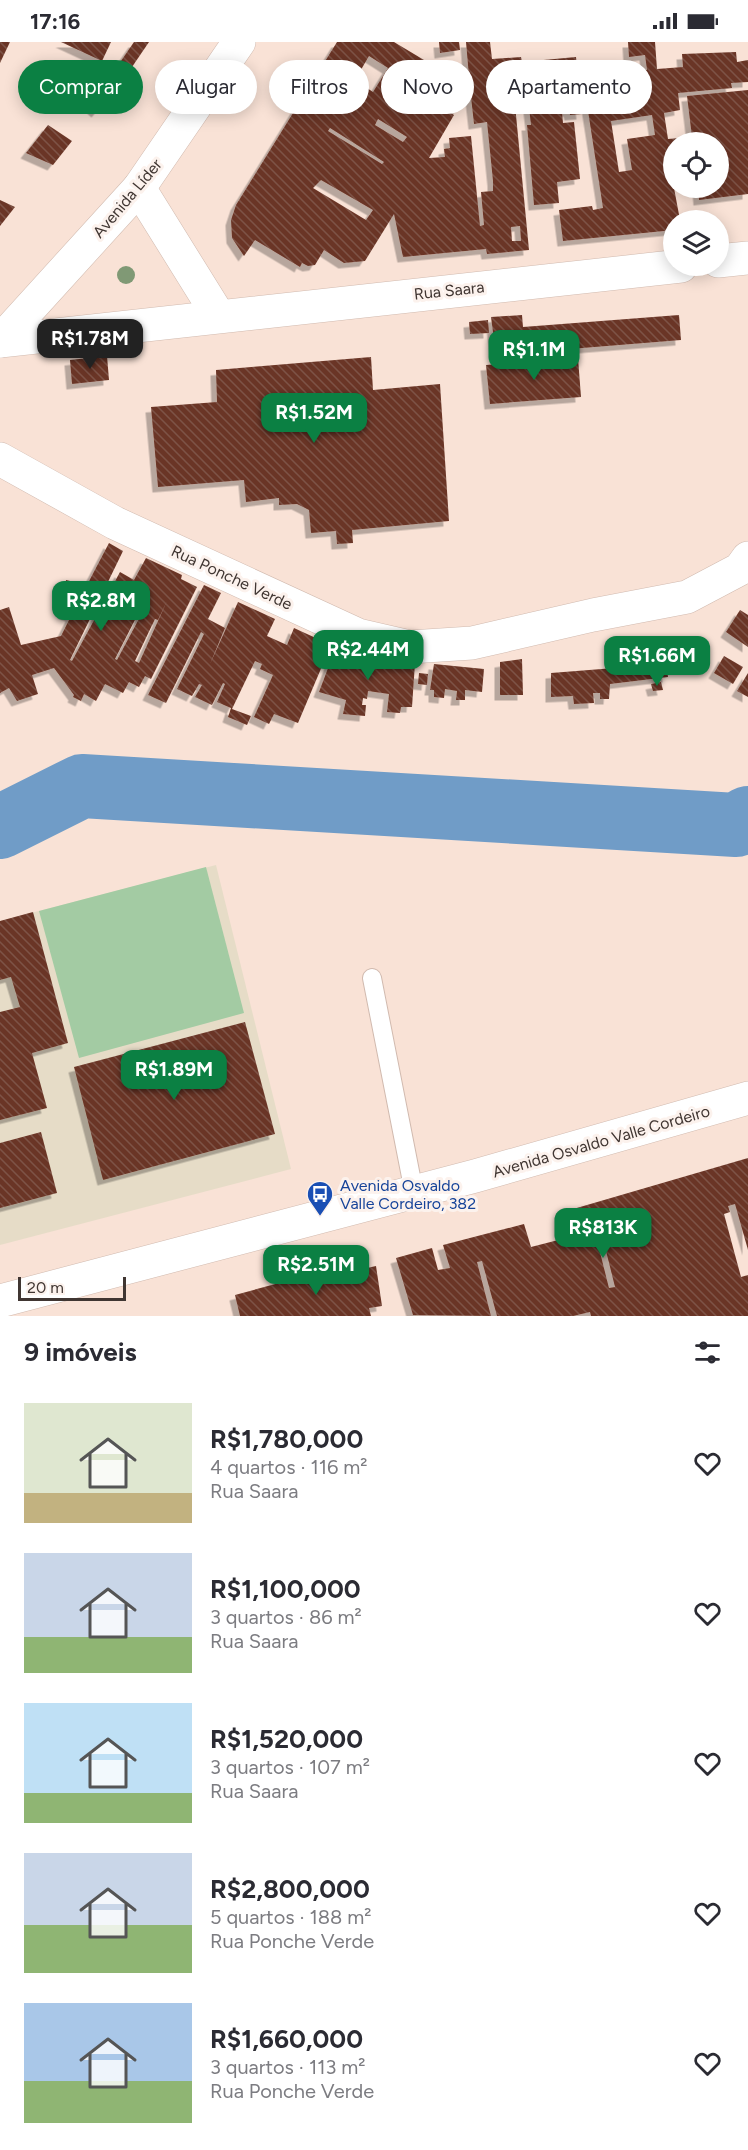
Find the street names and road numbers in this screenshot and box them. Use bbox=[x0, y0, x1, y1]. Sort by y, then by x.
street label: Avenida Líder bbox=[89, 155, 166, 242]
street label: Rua Saara bbox=[413, 277, 485, 304]
street label: Rua Ponche Verde bbox=[168, 541, 296, 614]
street label: Avenida Osvaldo Valle Cordeiro bbox=[490, 1101, 712, 1182]

